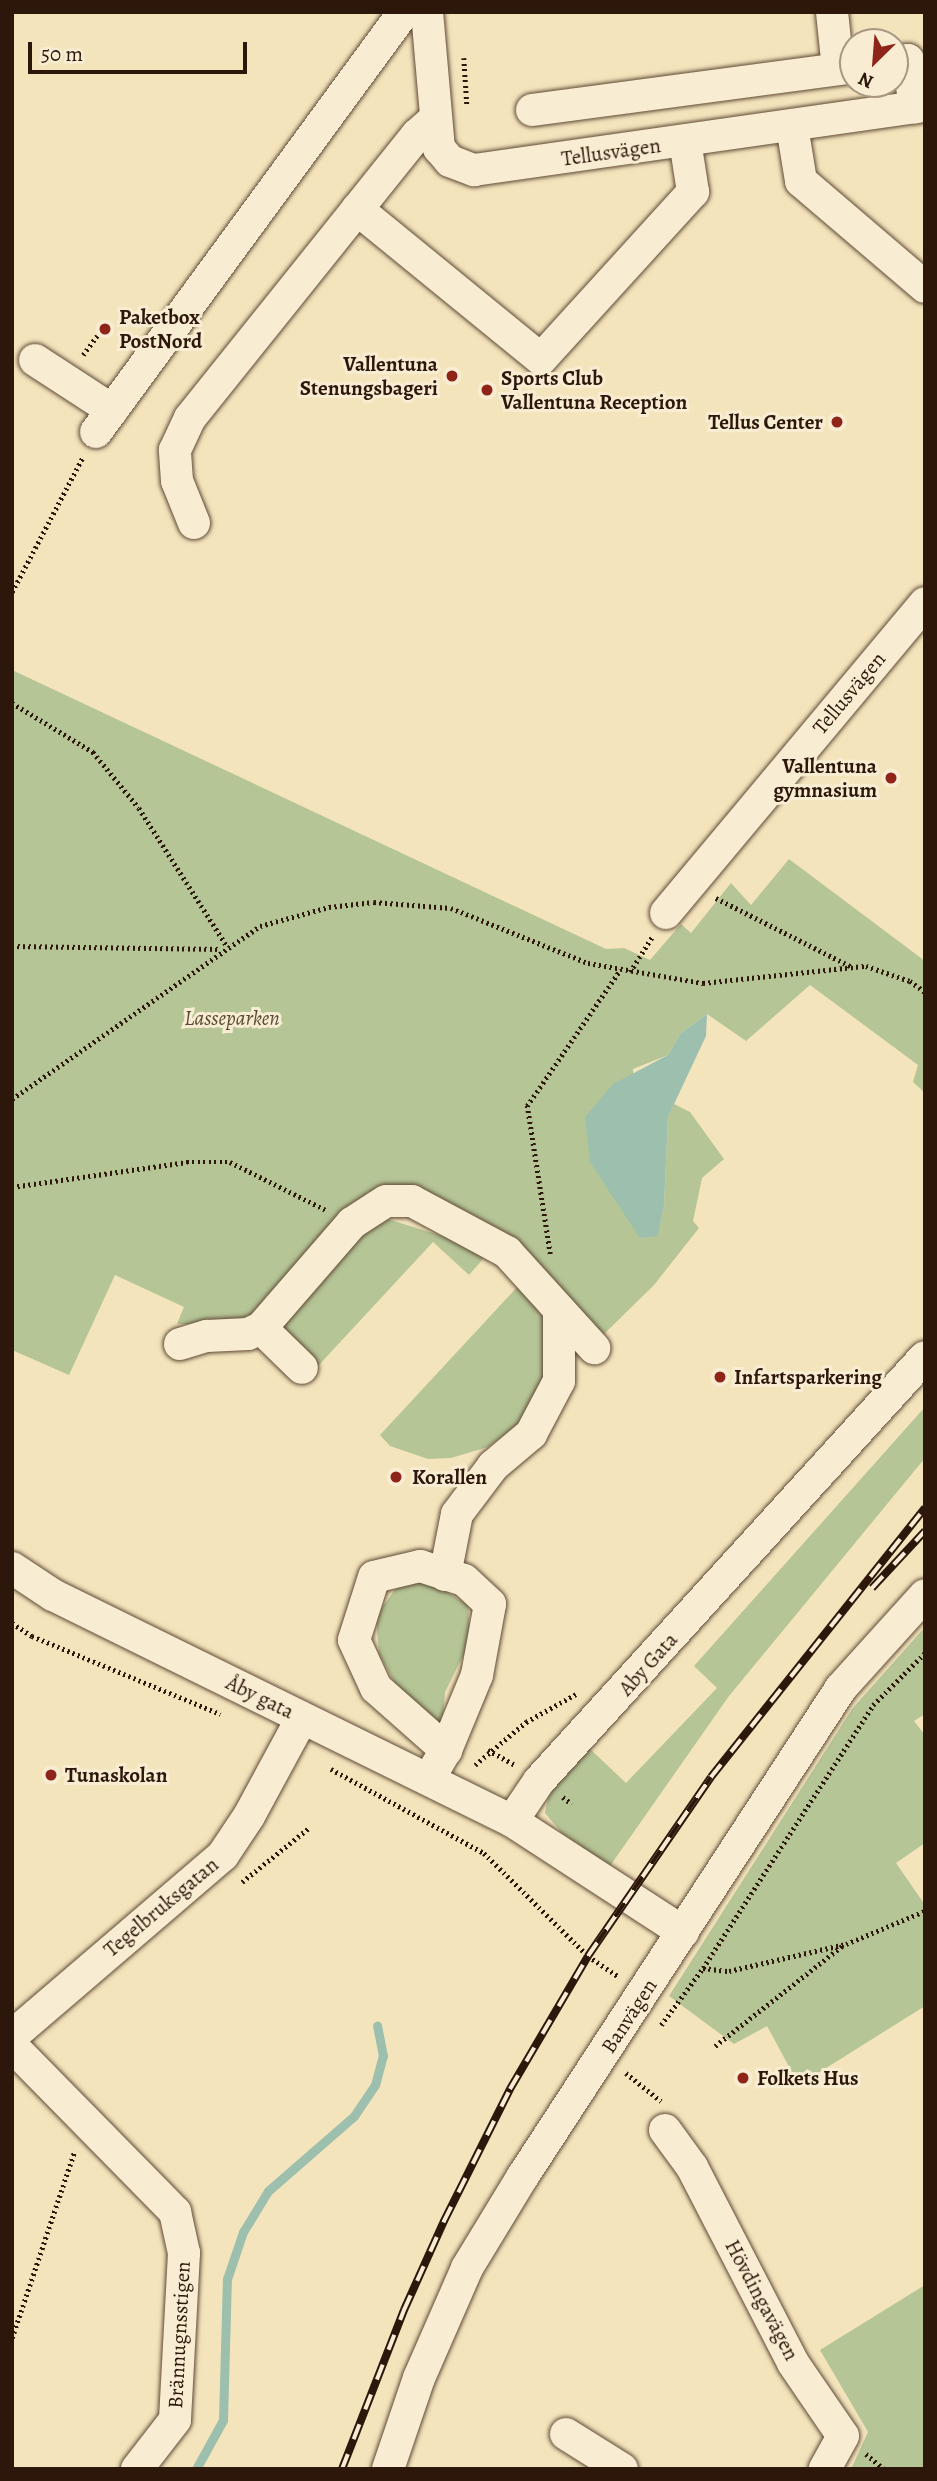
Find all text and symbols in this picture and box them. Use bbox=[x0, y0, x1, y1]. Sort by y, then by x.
scale bar bbox=[32, 28, 250, 72]
north arrow bbox=[839, 28, 909, 98]
text: 50 m bbox=[41, 40, 83, 68]
text: N bbox=[854, 66, 878, 95]
street label: Tellusvägen bbox=[560, 133, 662, 171]
place label: Paketbox PostNord bbox=[119, 304, 202, 354]
marker: Paketbox PostNord bbox=[97, 321, 113, 337]
place label: Vallentuna Stenungsbageri bbox=[300, 351, 438, 401]
place label: Sports Club Vallentuna Reception bbox=[501, 365, 687, 415]
marker: Vallentuna Stenungsbageri bbox=[444, 368, 460, 384]
marker: Sports Club Vallentuna Reception bbox=[479, 382, 495, 398]
place label: Tellus Center bbox=[708, 409, 823, 435]
marker: Tellus Center bbox=[829, 414, 845, 430]
street label: Tellusvägen bbox=[807, 647, 891, 739]
place label: Vallentuna gymnasium bbox=[773, 753, 877, 803]
marker: Vallentuna gymnasium bbox=[883, 770, 899, 786]
park label: Lasseparken bbox=[184, 1005, 280, 1031]
place label: Infartsparkering bbox=[734, 1364, 882, 1390]
marker: Infartsparkering bbox=[712, 1369, 728, 1385]
place label: Korallen bbox=[412, 1464, 487, 1490]
marker: Korallen bbox=[386, 1467, 406, 1487]
street label: Aby Gata bbox=[613, 1627, 683, 1701]
street label: Åby gata bbox=[222, 1670, 298, 1724]
place label: Tunaskolan bbox=[65, 1762, 168, 1788]
marker: Tunaskolan bbox=[43, 1767, 59, 1783]
street label: Tegelbruksgatan bbox=[99, 1852, 223, 1962]
street label: Banvägen bbox=[596, 1974, 662, 2058]
place label: Folkets Hus bbox=[757, 2065, 858, 2091]
marker: Folkets Hus bbox=[735, 2070, 751, 2086]
street label: Hövdingavägen bbox=[720, 2235, 804, 2365]
street label: Brännugnsstigen bbox=[163, 2261, 195, 2409]

